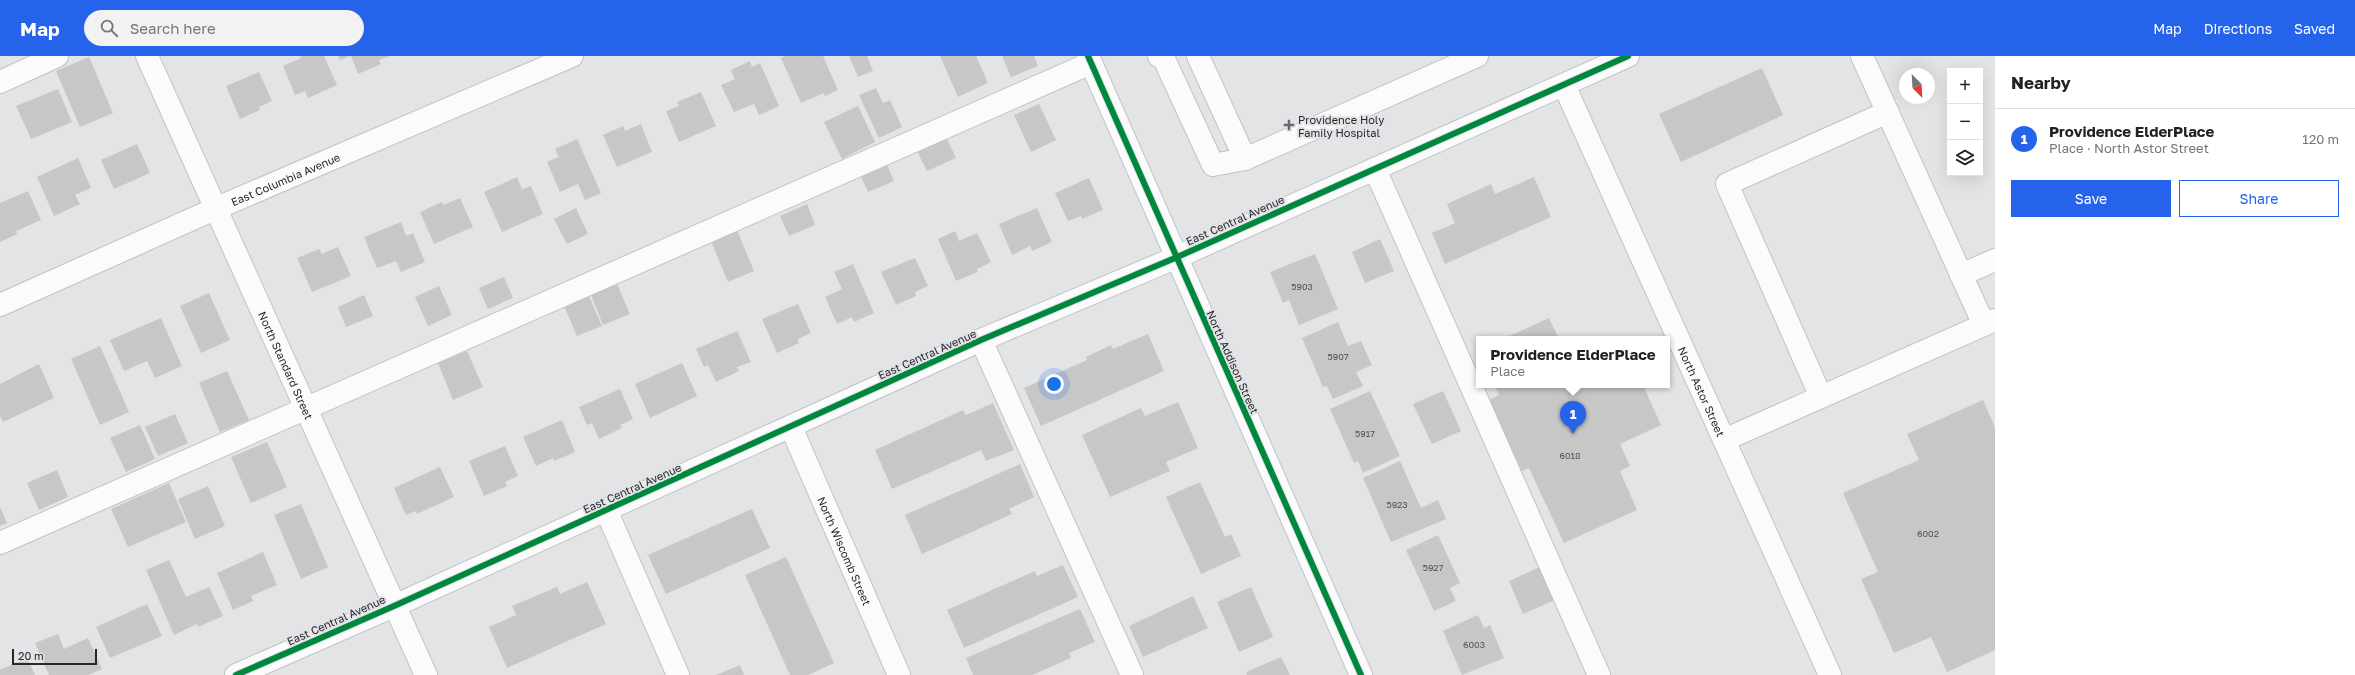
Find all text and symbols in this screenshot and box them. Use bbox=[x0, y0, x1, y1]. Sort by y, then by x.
search box bbox=[84, 10, 364, 46]
text: Map bbox=[20, 17, 60, 40]
icon: search bbox=[98, 17, 120, 39]
text: Search here bbox=[130, 19, 216, 37]
text: Map bbox=[2153, 20, 2182, 37]
text: Directions bbox=[2204, 20, 2272, 37]
text: Saved bbox=[2294, 20, 2335, 37]
north arrow bbox=[1899, 68, 1935, 104]
map controls bbox=[1947, 68, 1983, 176]
button: + bbox=[1947, 68, 1983, 104]
text: Nearby bbox=[2011, 72, 2071, 93]
button: − bbox=[1947, 104, 1983, 140]
place label: Providence Holy Family Hospital bbox=[1298, 113, 1384, 139]
marker: Providence Holy Family Hospital bbox=[1283, 119, 1295, 131]
text: Providence ElderPlace bbox=[2049, 122, 2214, 140]
text: 1 bbox=[2021, 131, 2027, 147]
text: 120 m bbox=[2302, 131, 2339, 147]
button: layers bbox=[1947, 140, 1983, 176]
text: Place · North Astor Street bbox=[2049, 140, 2209, 156]
street label: East Columbia Avenue bbox=[229, 150, 342, 208]
button: Save bbox=[2011, 180, 2171, 217]
button: Share bbox=[2179, 180, 2339, 217]
street label: East Central Avenue bbox=[1184, 192, 1286, 248]
house number: 5903 bbox=[1291, 281, 1313, 292]
street label: North Addison Street bbox=[1204, 308, 1262, 416]
street label: North Standard Street bbox=[256, 309, 316, 421]
street label: East Central Avenue bbox=[876, 326, 978, 382]
popup bbox=[1476, 336, 1670, 388]
street label: North Astor Street bbox=[1676, 344, 1728, 438]
text: Providence ElderPlace bbox=[1490, 345, 1656, 363]
house number: 5907 bbox=[1327, 351, 1349, 362]
text: Place bbox=[1490, 363, 1525, 379]
your location bbox=[1044, 374, 1064, 394]
pin: 1 bbox=[1560, 401, 1586, 434]
house number: 5917 bbox=[1355, 428, 1375, 439]
house number: 6018 bbox=[1560, 450, 1580, 461]
street label: East Central Avenue bbox=[581, 460, 683, 516]
street label: North Wiscomb Street bbox=[816, 494, 874, 607]
house number: 5923 bbox=[1386, 499, 1408, 510]
house number: 6002 bbox=[1917, 528, 1939, 539]
house number: 5927 bbox=[1423, 562, 1444, 573]
street label: East Central Avenue bbox=[285, 592, 387, 648]
house number: 6003 bbox=[1463, 639, 1485, 650]
scale bar bbox=[12, 647, 97, 666]
text: 20 m bbox=[18, 649, 44, 662]

